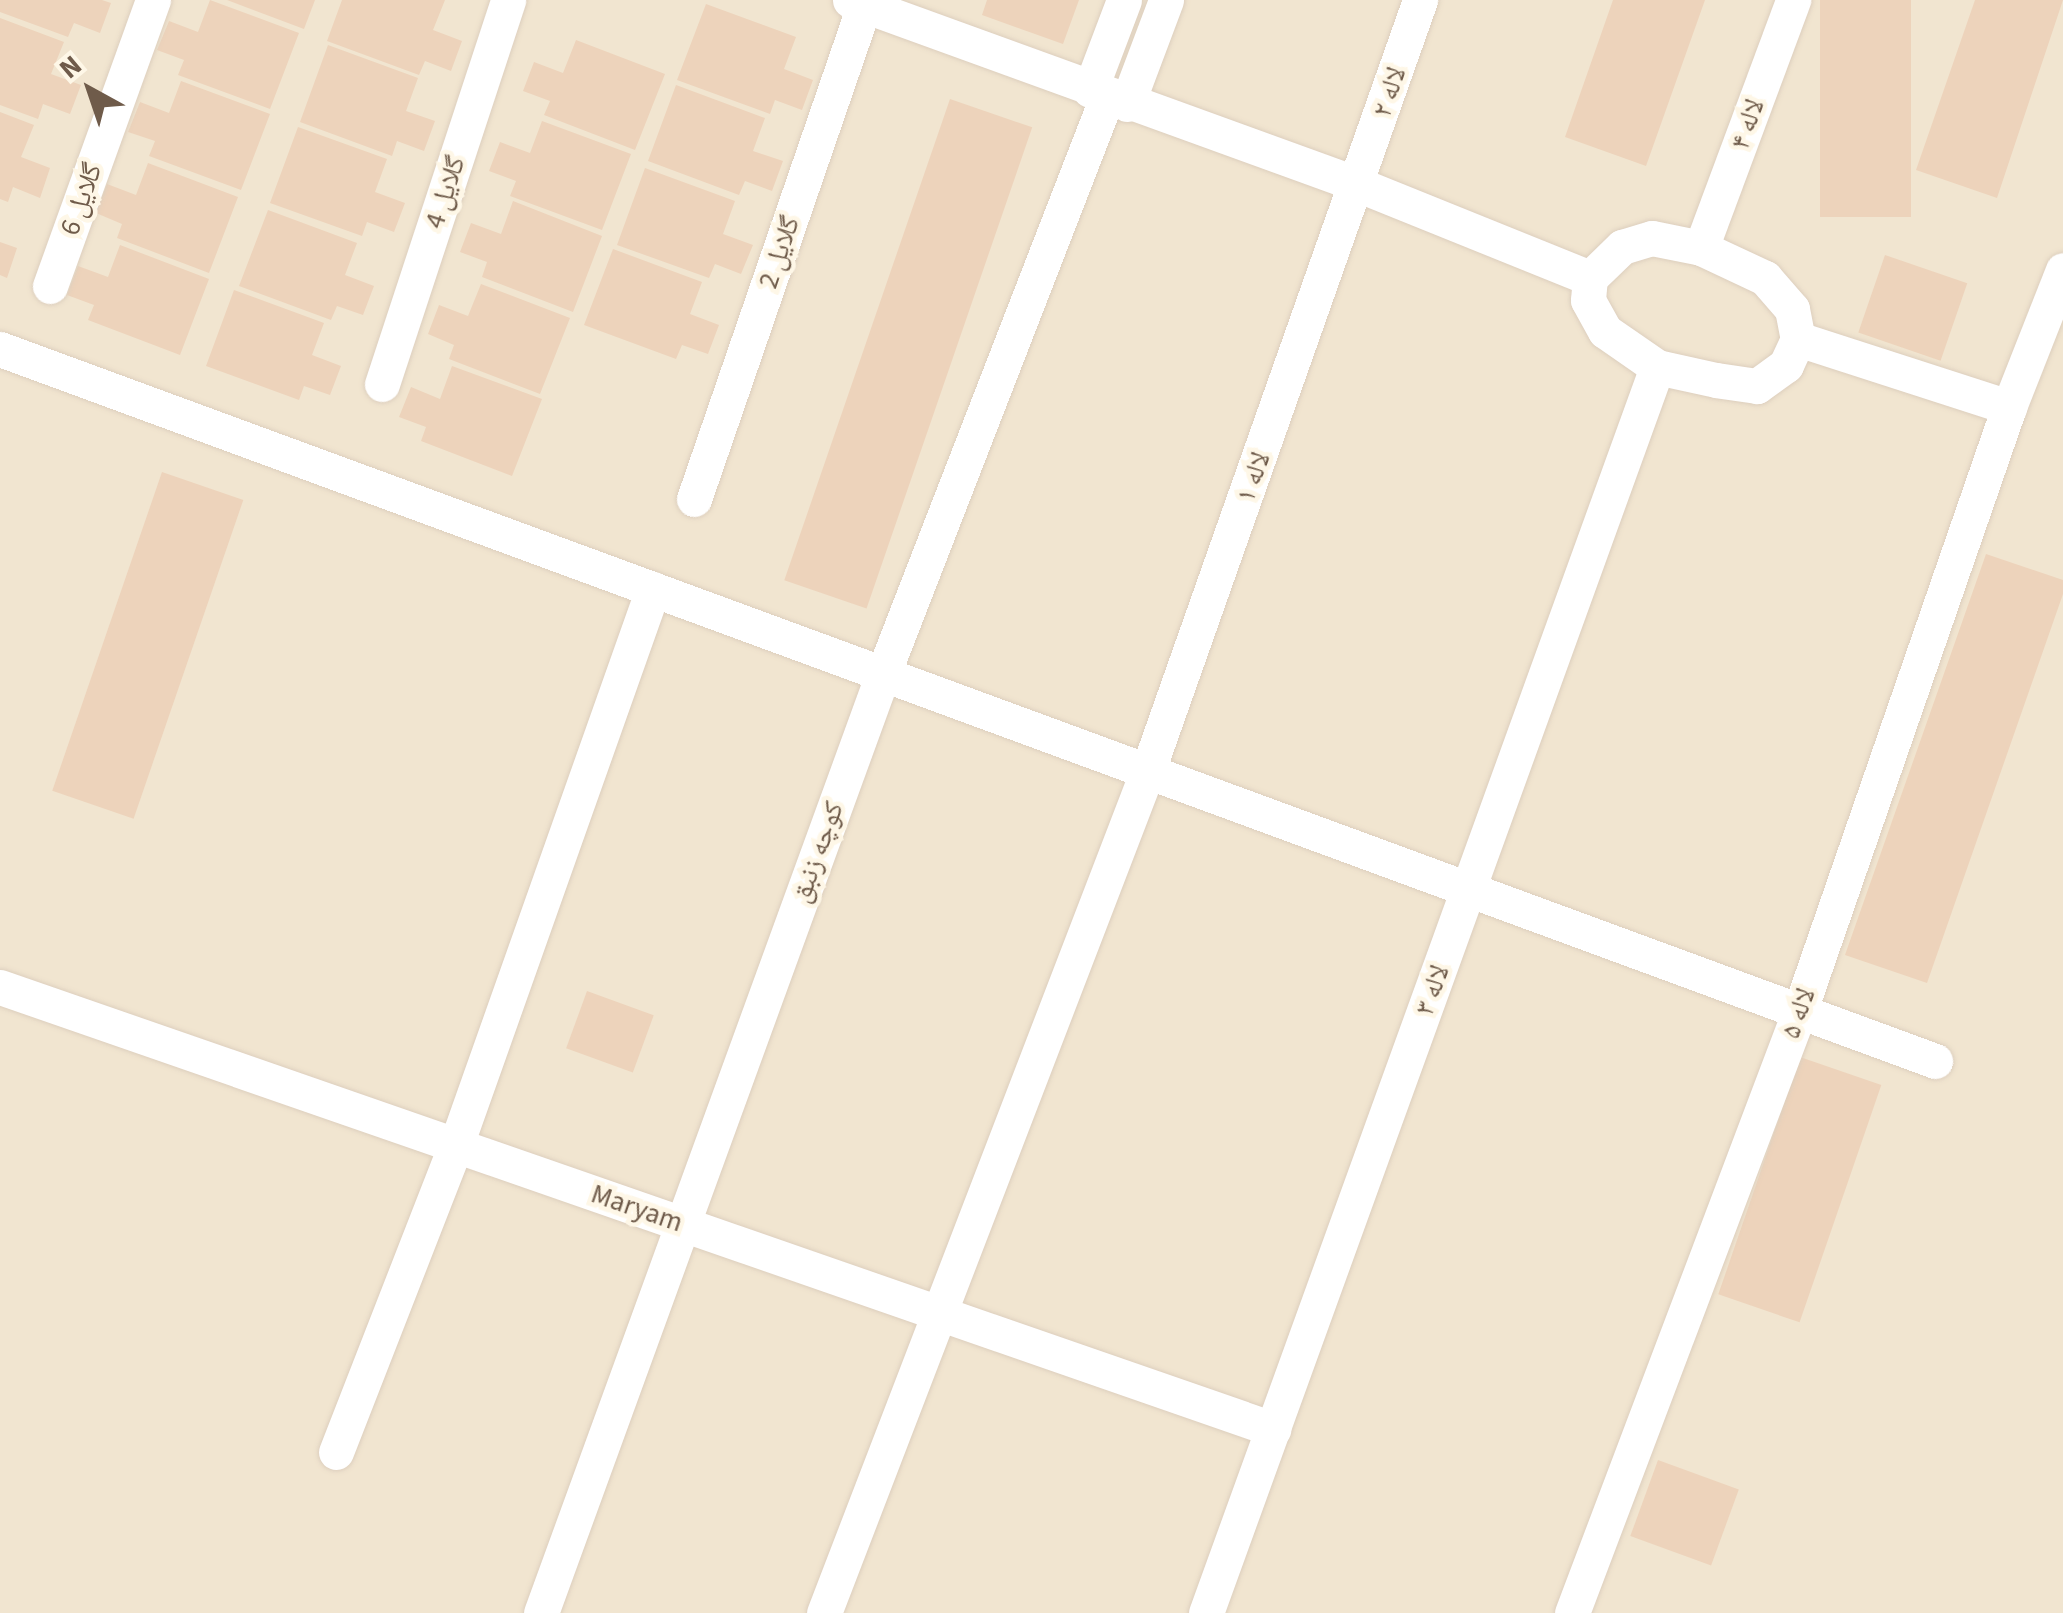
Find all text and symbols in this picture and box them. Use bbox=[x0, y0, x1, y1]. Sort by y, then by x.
north arrow bbox=[40, 40, 140, 140]
text: N bbox=[51, 46, 91, 88]
street label: لاله ۲ bbox=[1365, 62, 1413, 122]
street label: لاله ۴ bbox=[1722, 94, 1772, 154]
street label: گلایل 4 bbox=[418, 151, 472, 233]
street label: گلایل 6 bbox=[52, 158, 110, 240]
street label: گلایل 2 bbox=[751, 211, 807, 293]
street label: لاله ۱ bbox=[1228, 447, 1278, 507]
street label: کوچه زنبق bbox=[783, 797, 851, 907]
street label: لاله ۳ bbox=[1407, 960, 1457, 1020]
street label: لاله ۵ bbox=[1773, 983, 1823, 1043]
street label: Maryam bbox=[587, 1177, 687, 1239]

